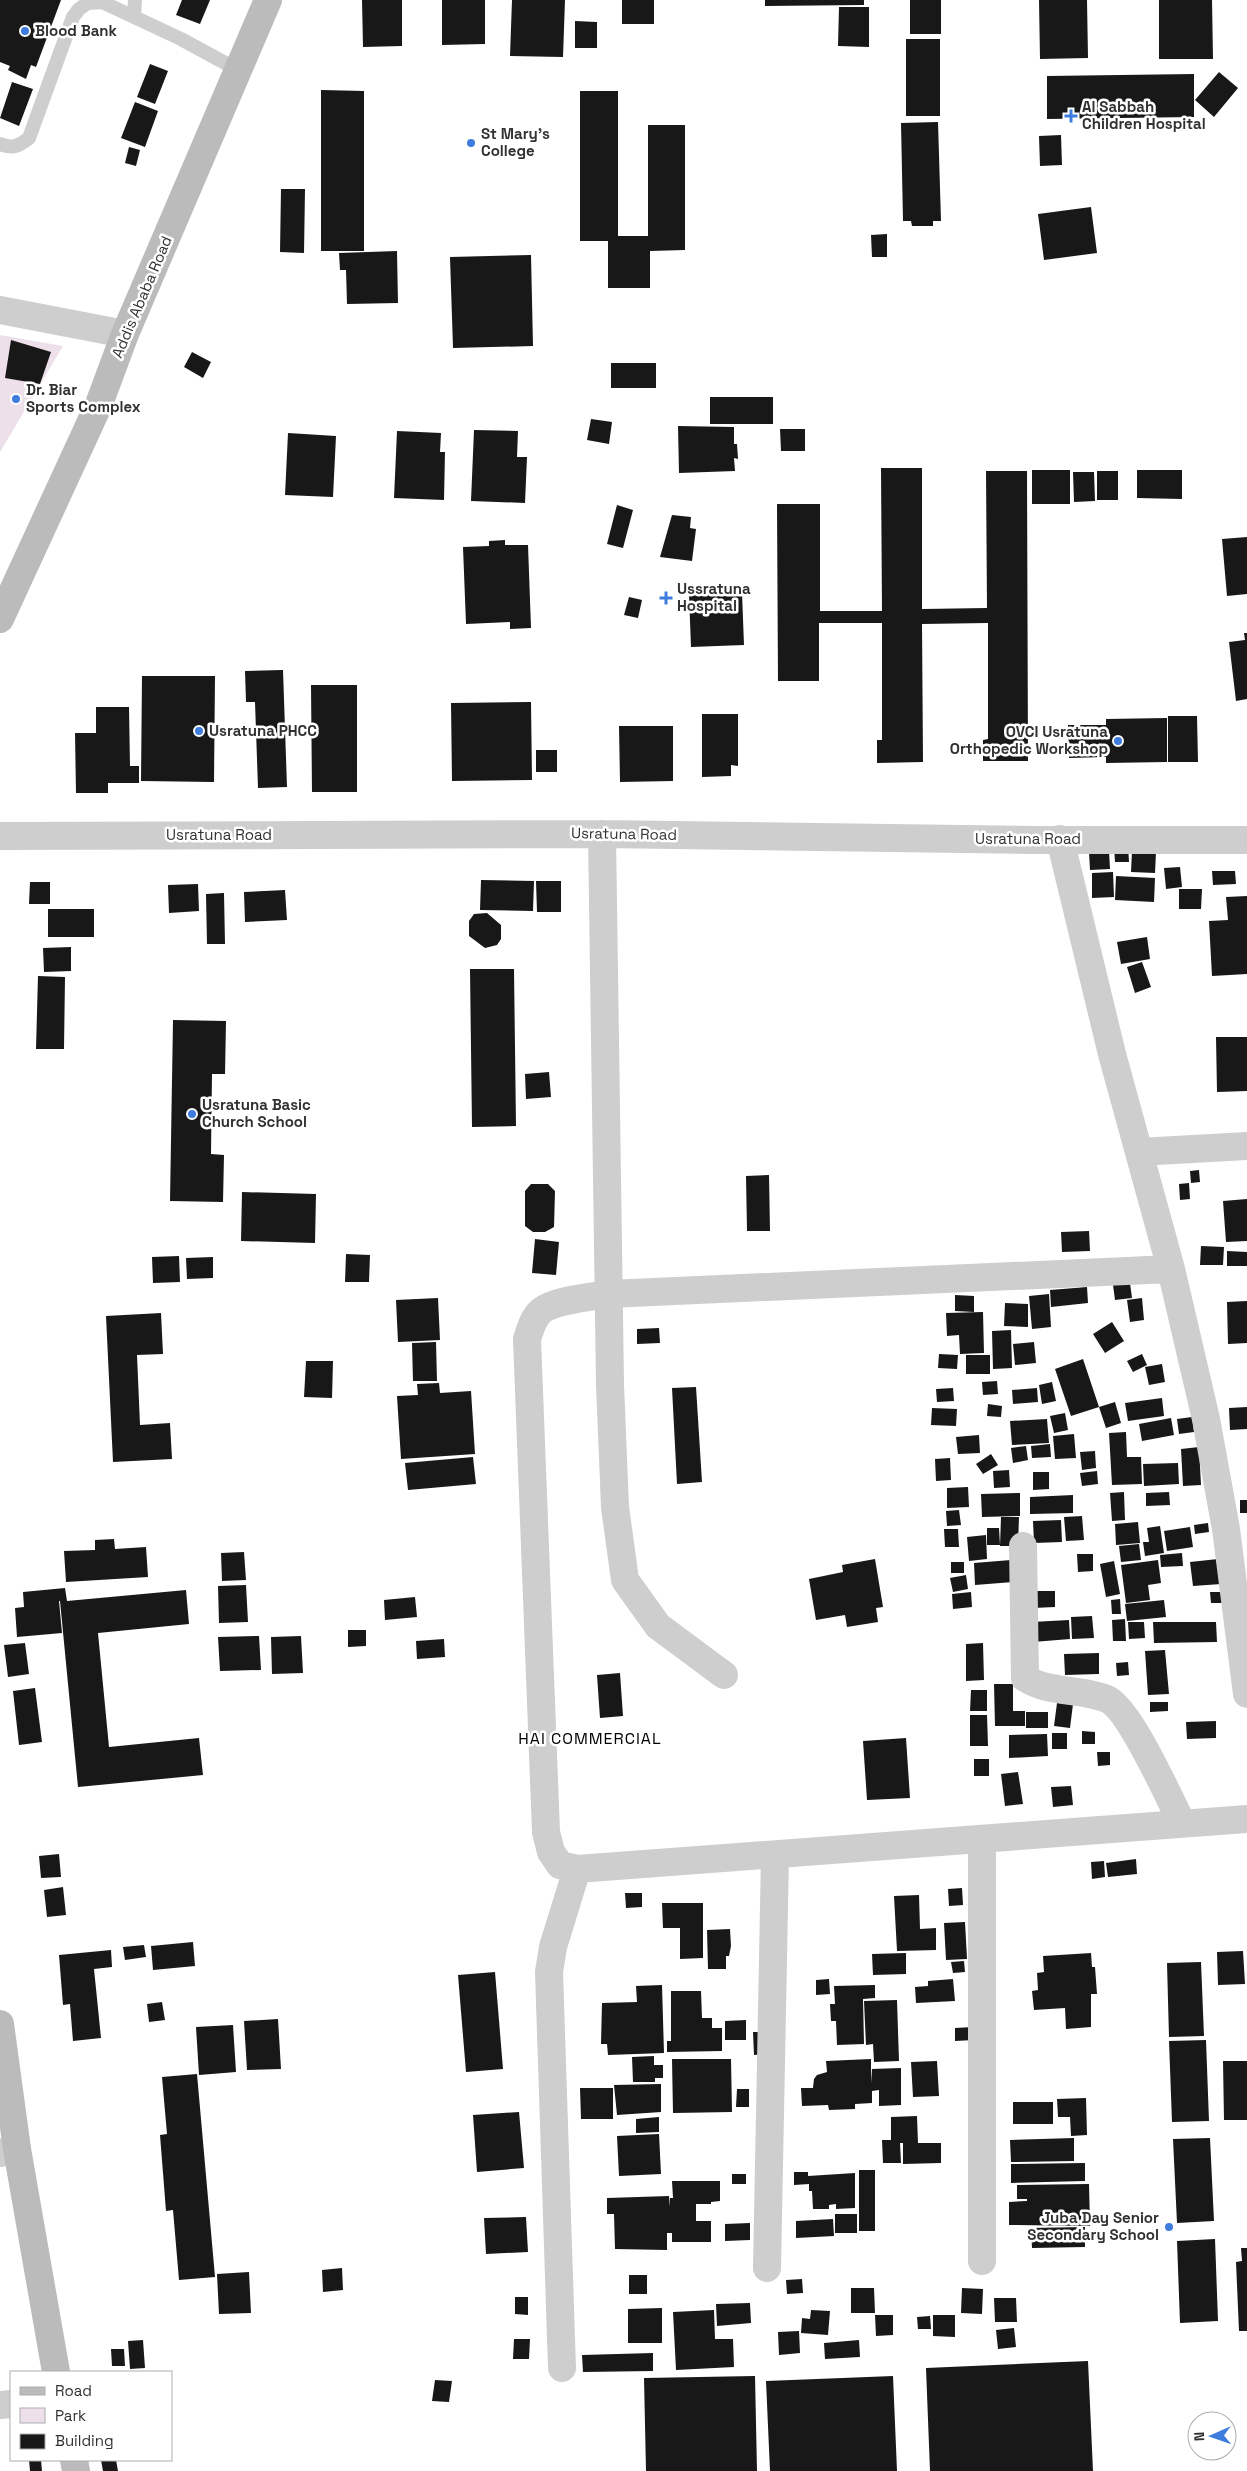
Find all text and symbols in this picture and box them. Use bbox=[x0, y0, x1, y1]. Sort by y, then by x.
place label: Blood Bank bbox=[35, 21, 118, 40]
marker: Blood Bank bbox=[19, 25, 31, 37]
place label: Al Sabbah Children Hospital bbox=[1082, 97, 1206, 133]
marker: Al Sabbah Children Hospital bbox=[1064, 109, 1078, 123]
place label: St Mary's College bbox=[481, 124, 550, 160]
marker: St Mary's College bbox=[465, 137, 477, 149]
street label: Addis Ababa Road bbox=[107, 233, 176, 361]
place label: Dr. Biar Sports Complex bbox=[26, 380, 141, 416]
marker: Dr. Biar Sports Complex bbox=[10, 393, 22, 405]
place label: Ussratuna Hospital bbox=[677, 579, 751, 615]
marker: Ussratuna Hospital bbox=[659, 591, 673, 605]
place label: Usratuna PHCC bbox=[209, 721, 317, 740]
place label: OVCI Usratuna Orthopedic Workshop bbox=[950, 722, 1108, 758]
marker: Usratuna PHCC bbox=[193, 725, 205, 737]
marker: OVCI Usratuna Orthopedic Workshop bbox=[1112, 735, 1124, 747]
street label: Usratuna Road bbox=[571, 823, 677, 844]
street label: Usratuna Road bbox=[166, 825, 272, 844]
street label: Usratuna Road bbox=[975, 829, 1081, 848]
place label: Usratuna Basic Church School bbox=[202, 1095, 311, 1131]
marker: Usratuna Basic Church School bbox=[186, 1108, 198, 1120]
district label: HAI COMMERCIAL bbox=[518, 1728, 662, 1749]
place label: Juba Day Senior Secondary School bbox=[1027, 2208, 1159, 2244]
marker: Juba Day Senior Secondary School bbox=[1163, 2221, 1175, 2233]
legend bbox=[10, 2371, 172, 2461]
text: Road bbox=[55, 2381, 92, 2400]
text: Park bbox=[55, 2406, 86, 2425]
north arrow bbox=[1187, 2411, 1237, 2461]
text: Building bbox=[55, 2431, 114, 2450]
text: N bbox=[1190, 2431, 1208, 2441]

